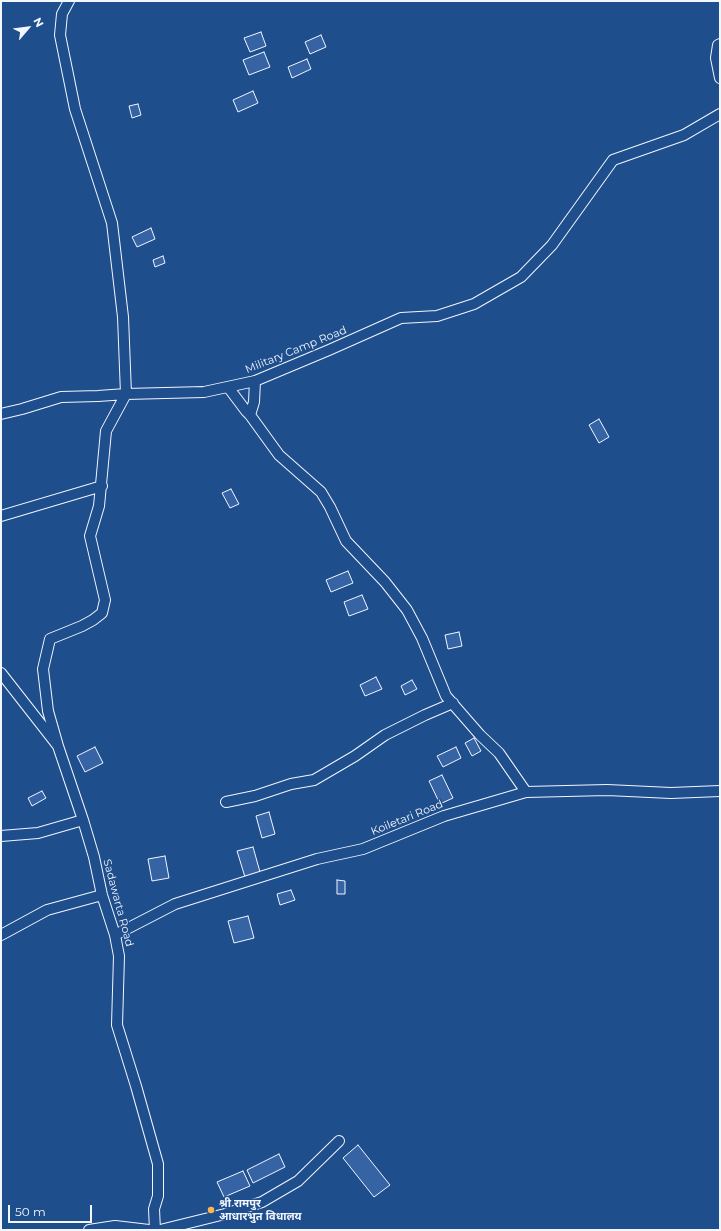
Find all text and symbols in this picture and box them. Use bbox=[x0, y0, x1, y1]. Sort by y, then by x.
north arrow bbox=[8, 8, 48, 48]
text: N bbox=[30, 15, 47, 30]
street label: Military Camp Road bbox=[243, 324, 349, 376]
street label: Koiletari Road bbox=[369, 798, 445, 838]
street label: Sadawarta Road bbox=[100, 858, 136, 948]
scale bar bbox=[10, 1197, 94, 1223]
place label: श्री रामपुर आधारभुत विधालय bbox=[219, 1197, 302, 1223]
text: 50 m bbox=[15, 1204, 46, 1219]
marker: श्री रामपुर आधारभुत विधालय bbox=[206, 1205, 216, 1215]

